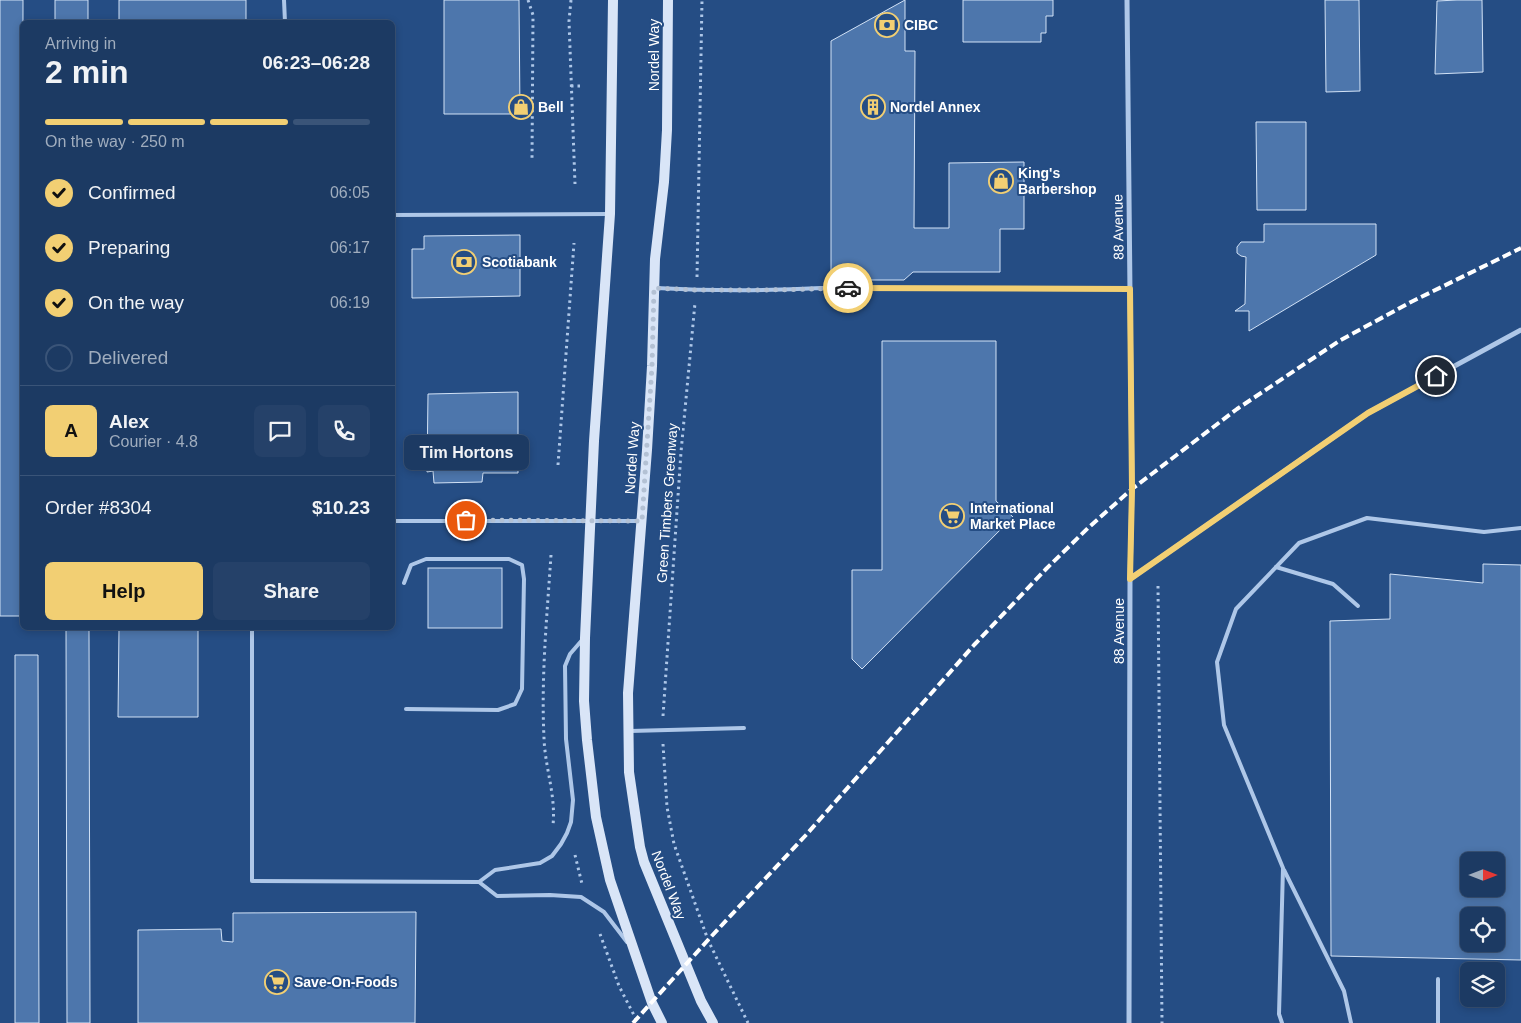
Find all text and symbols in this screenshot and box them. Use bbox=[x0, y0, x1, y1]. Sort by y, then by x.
bank icon: CIBC bbox=[874, 12, 900, 38]
place label: CIBC bbox=[904, 17, 938, 33]
street label: Nordel Way bbox=[646, 19, 662, 91]
text: Arriving in bbox=[45, 35, 116, 52]
text: 06:23–06:28 bbox=[262, 52, 370, 73]
text: 2 min bbox=[45, 54, 129, 90]
shop icon: Bell bbox=[508, 94, 534, 120]
building icon: Nordel Annex bbox=[860, 94, 886, 120]
place label: Bell bbox=[538, 99, 564, 115]
place label: Nordel Annex bbox=[890, 99, 981, 115]
text: On the way · 250 m bbox=[45, 133, 185, 150]
place label: King's Barbershop bbox=[1018, 165, 1097, 197]
shop icon: King's Barbershop bbox=[988, 168, 1014, 194]
icon: check bbox=[45, 179, 73, 207]
text: Confirmed bbox=[88, 182, 176, 203]
text: 06:05 bbox=[330, 184, 370, 201]
street label: 88 Avenue bbox=[1109, 194, 1127, 260]
icon: check bbox=[45, 234, 73, 262]
text: Preparing bbox=[88, 237, 170, 258]
text: 06:17 bbox=[330, 239, 370, 256]
bank icon: Scotiabank bbox=[451, 249, 477, 275]
place label: Scotiabank bbox=[482, 254, 557, 270]
courier bbox=[823, 263, 873, 313]
icon: car bbox=[834, 274, 862, 302]
icon: check bbox=[45, 289, 73, 317]
text: On the way bbox=[88, 292, 184, 313]
text: 06:19 bbox=[330, 294, 370, 311]
text: Delivered bbox=[88, 347, 168, 368]
pin bbox=[1415, 355, 1457, 397]
icon: home bbox=[1422, 362, 1450, 390]
button: chat bbox=[254, 405, 306, 457]
button: phone bbox=[318, 405, 370, 457]
text: Alex bbox=[109, 411, 149, 432]
text: A bbox=[64, 420, 78, 441]
street label: Nordel Way bbox=[621, 421, 643, 495]
street label: Green Timbers Greenway bbox=[653, 422, 681, 584]
text: Courier · 4.8 bbox=[109, 433, 198, 450]
callout: Tim Hortons bbox=[404, 435, 528, 470]
text: Tim Hortons bbox=[420, 444, 513, 461]
text: Order #8304 bbox=[45, 497, 152, 518]
text: $10.23 bbox=[312, 497, 370, 518]
pin bbox=[445, 499, 487, 541]
place label: International Market Place bbox=[970, 500, 1056, 532]
supermarket icon: International Market Place bbox=[939, 503, 965, 529]
icon: bag bbox=[452, 506, 480, 534]
button: Help bbox=[45, 562, 203, 620]
button: Share bbox=[213, 562, 370, 620]
street label: 88 Avenue bbox=[1111, 598, 1127, 664]
street label: Nordel Way bbox=[649, 848, 689, 922]
north arrow bbox=[1460, 852, 1505, 898]
map controls bbox=[1460, 852, 1505, 1007]
button: locate bbox=[1460, 907, 1505, 952]
button: layers bbox=[1460, 962, 1505, 1007]
supermarket icon: Save-On-Foods bbox=[264, 969, 290, 995]
place label: Save-On-Foods bbox=[294, 974, 398, 990]

